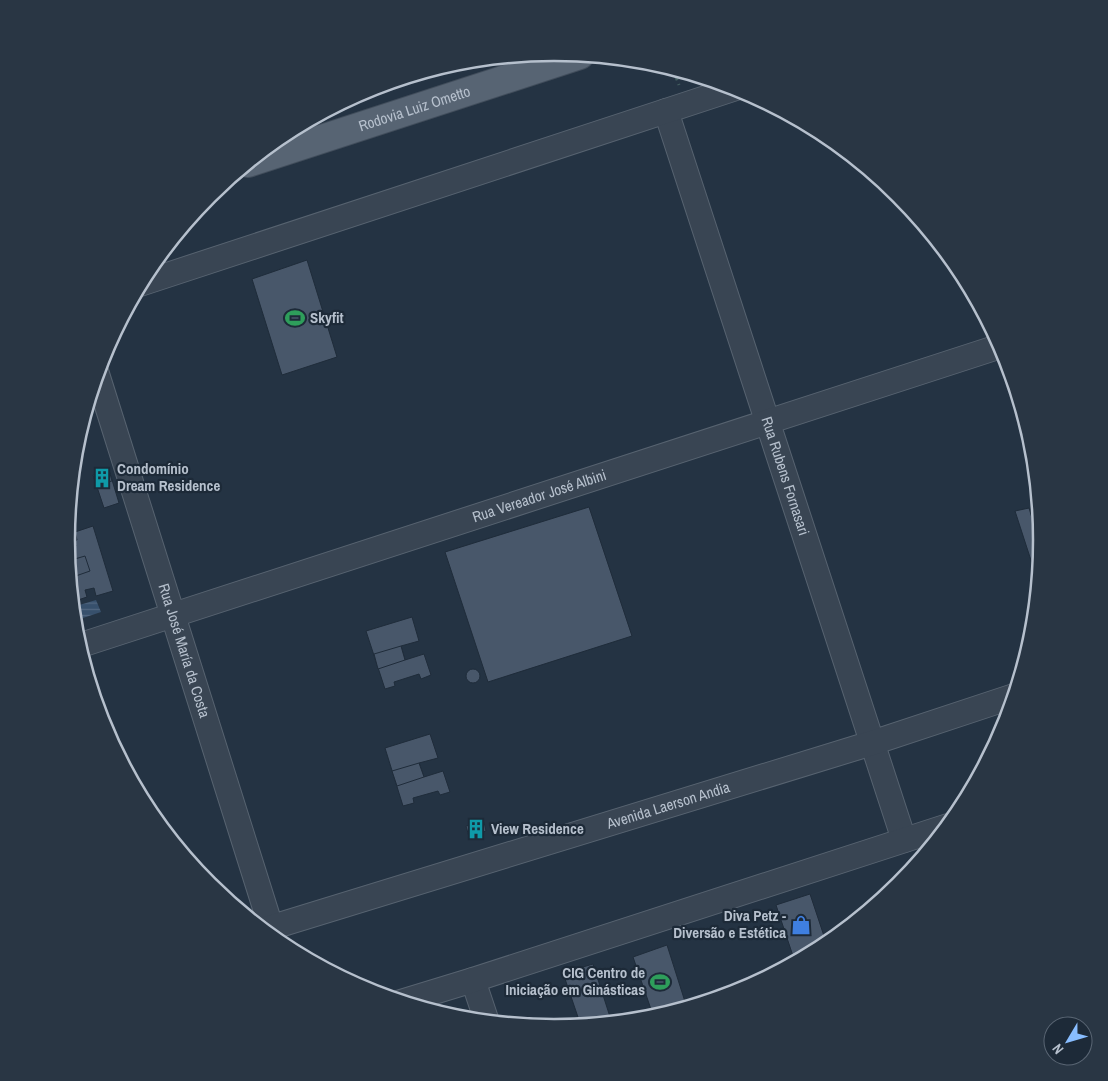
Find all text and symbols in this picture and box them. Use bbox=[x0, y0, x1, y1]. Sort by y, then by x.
street label: Rodovia Luiz Ometto bbox=[356, 80, 473, 136]
sports icon: Skyfit bbox=[284, 307, 306, 329]
place label: Skyfit bbox=[310, 307, 344, 328]
street label: Rua Rubens Fornasari bbox=[756, 414, 815, 538]
place label: Condomínio Dream Residence bbox=[117, 458, 220, 496]
street label: Rua Vereador José Albini bbox=[469, 464, 609, 527]
building icon: Condomínio Dream Residence bbox=[91, 467, 113, 489]
street label: Rua José María da Costa bbox=[154, 581, 216, 720]
street label: Avenida Laerson Andia bbox=[603, 776, 732, 834]
building icon: View Residence bbox=[465, 818, 487, 840]
place label: View Residence bbox=[491, 818, 584, 839]
place label: Diva Petz - Diversão e Estética bbox=[673, 905, 786, 943]
shop icon: Diva Petz - Diversão e Estética bbox=[790, 914, 812, 936]
place label: CIG Centro de Iniciação em Ginásticas bbox=[506, 962, 645, 1000]
sports icon: CIG Centro de Iniciação em Ginásticas bbox=[649, 971, 671, 993]
north arrow bbox=[1043, 1016, 1093, 1066]
text: N bbox=[1048, 1040, 1067, 1058]

